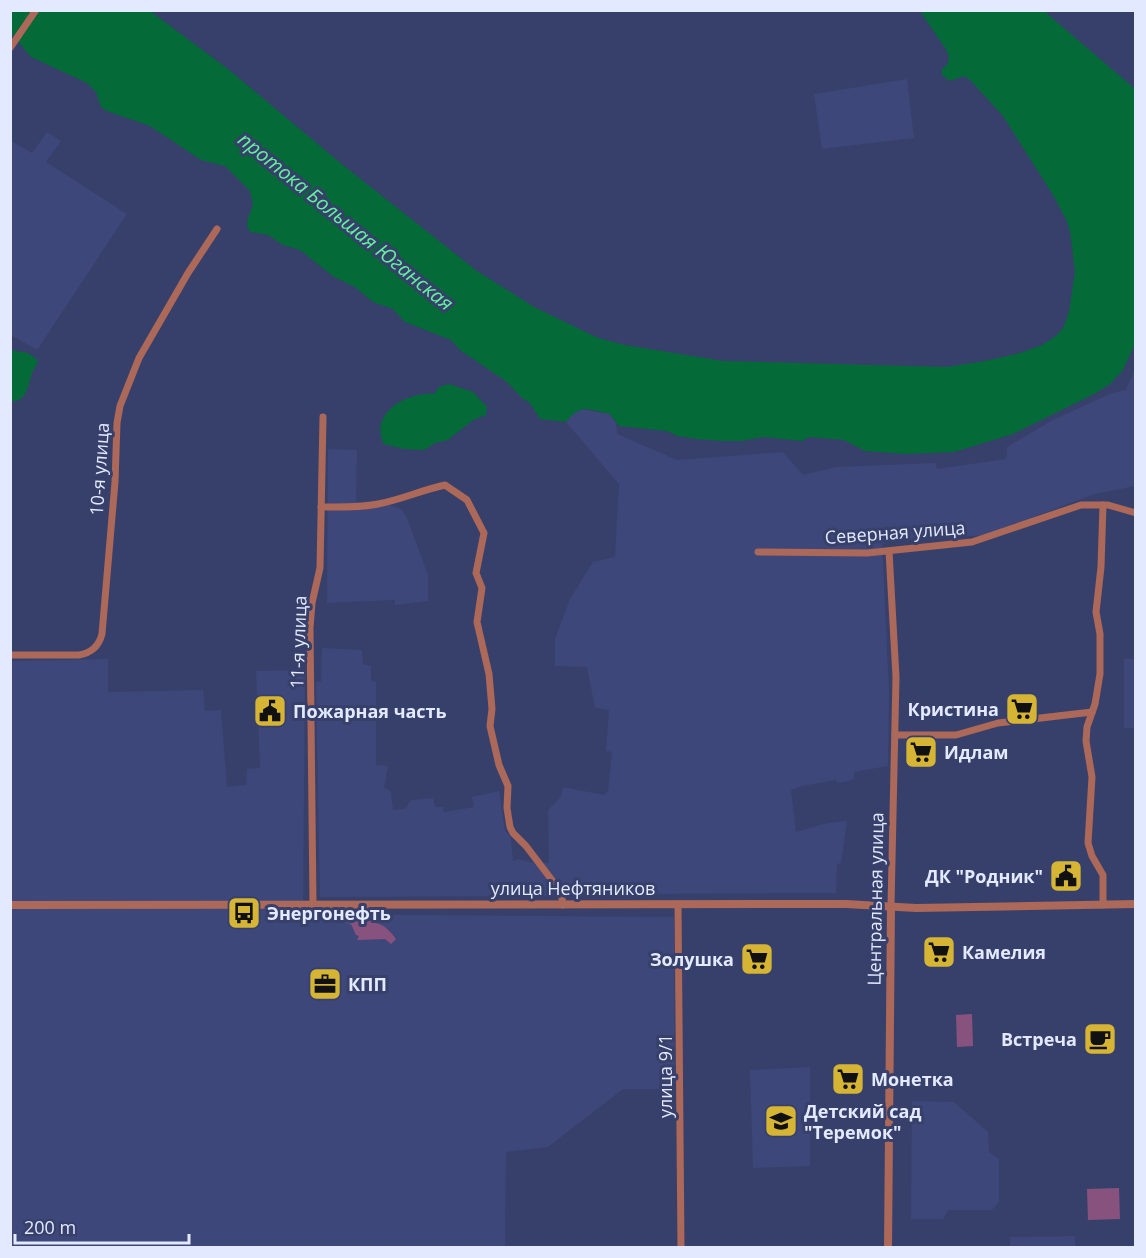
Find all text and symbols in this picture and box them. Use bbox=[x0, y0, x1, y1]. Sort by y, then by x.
water label: протока Большая Юганская bbox=[233, 126, 459, 316]
street label: 10-я улица bbox=[84, 422, 114, 516]
street label: Северная улица bbox=[824, 515, 966, 549]
street label: 11-я улица bbox=[284, 595, 312, 689]
supermarket icon: Кристина bbox=[1004, 691, 1040, 727]
public building icon: Пожарная часть bbox=[252, 693, 288, 729]
place label: Кристина bbox=[908, 697, 999, 721]
place label: Пожарная часть bbox=[293, 699, 447, 723]
supermarket icon: Идлам bbox=[903, 734, 939, 770]
place label: Идлам bbox=[944, 740, 1008, 764]
street label: Центральная улица bbox=[861, 812, 889, 986]
public building icon: ДК "Родник" bbox=[1048, 858, 1084, 894]
place label: ДК "Родник" bbox=[925, 864, 1043, 888]
street label: улица Нефтяников bbox=[491, 876, 655, 900]
bus stop icon: Энергонефть bbox=[226, 895, 262, 931]
place label: Энергонефть bbox=[267, 901, 391, 925]
supermarket icon: Камелия bbox=[921, 934, 957, 970]
place label: Камелия bbox=[962, 940, 1046, 964]
supermarket icon: Золушка bbox=[739, 941, 775, 977]
place label: Золушка bbox=[650, 947, 734, 971]
office icon: КПП bbox=[307, 966, 343, 1002]
place label: КПП bbox=[348, 972, 387, 996]
cafe icon: Встреча bbox=[1082, 1021, 1118, 1057]
place label: Встреча bbox=[1001, 1027, 1077, 1051]
street label: улица 9/1 bbox=[653, 1034, 677, 1118]
supermarket icon: Монетка bbox=[830, 1061, 866, 1097]
place label: Монетка bbox=[871, 1067, 954, 1091]
place label: Детский сад "Теремок" bbox=[804, 1099, 921, 1144]
school or university icon: Детский сад "Теремок" bbox=[763, 1103, 799, 1139]
scale bar bbox=[15, 1207, 189, 1245]
text: 200 m bbox=[24, 1215, 76, 1239]

